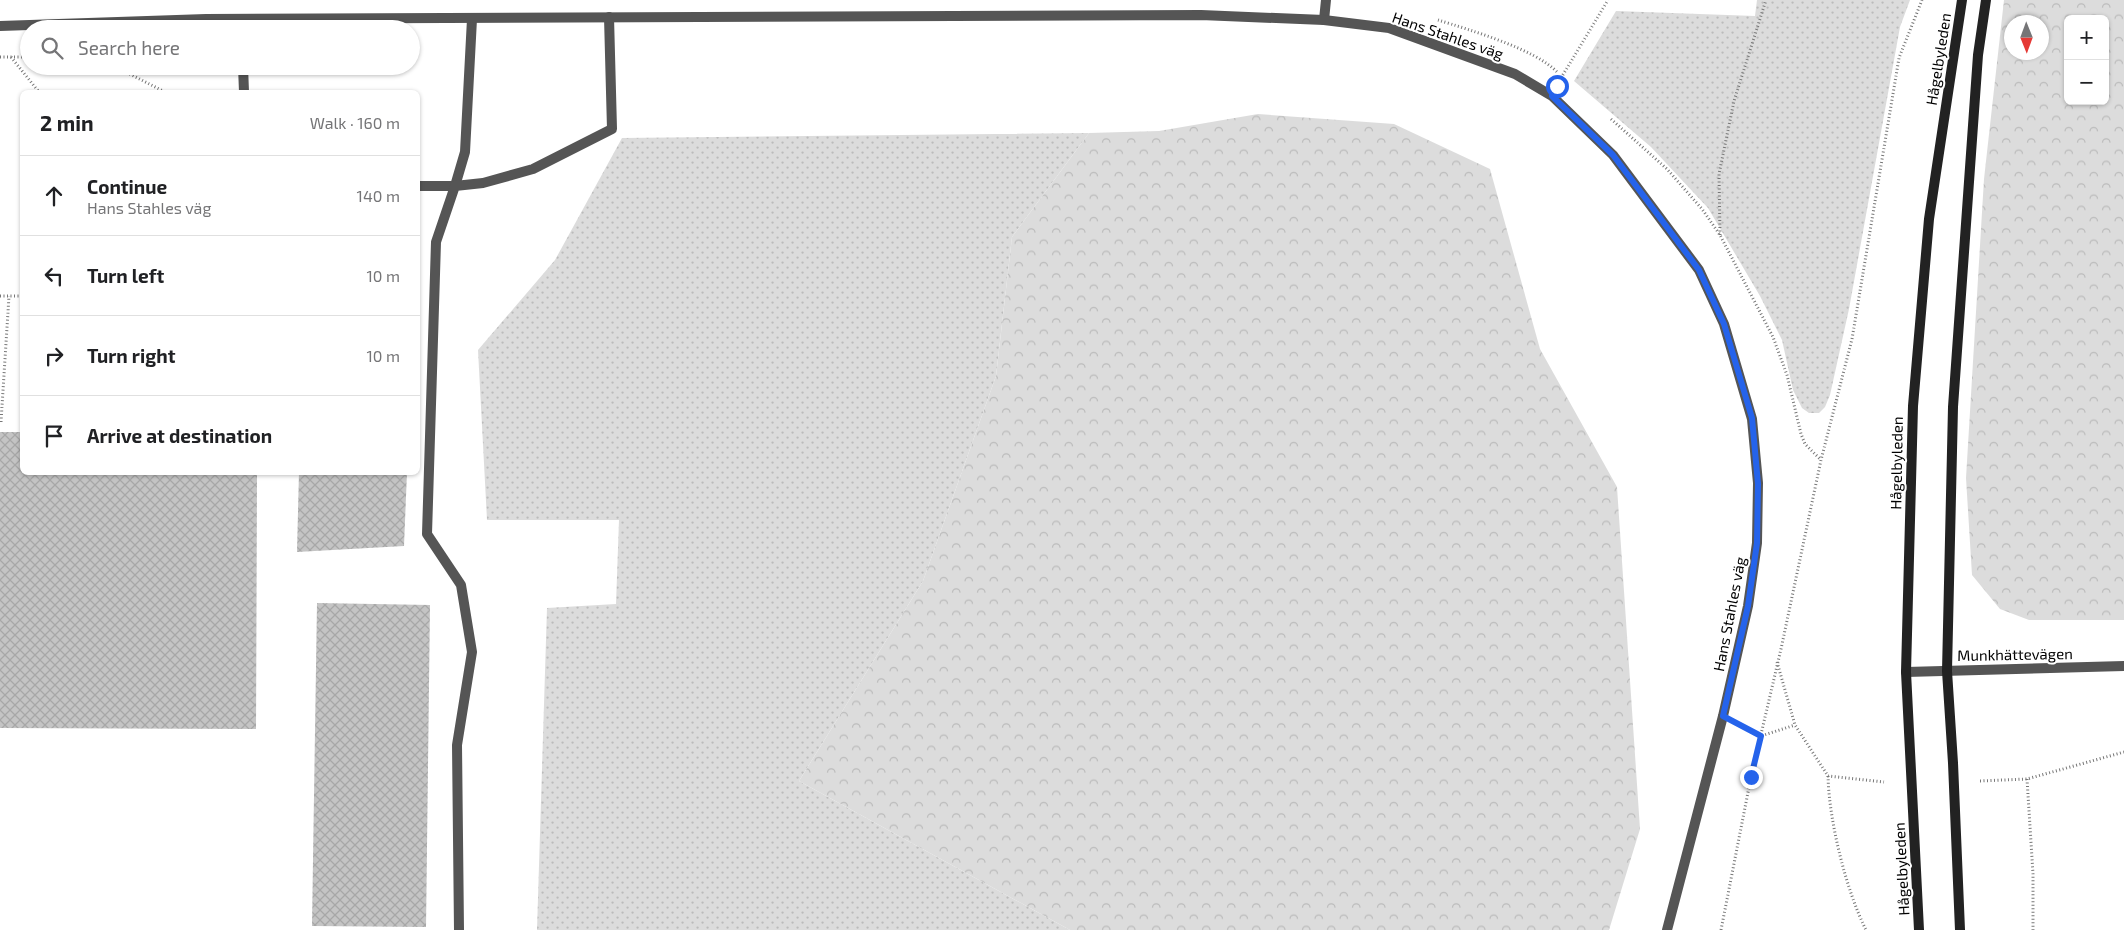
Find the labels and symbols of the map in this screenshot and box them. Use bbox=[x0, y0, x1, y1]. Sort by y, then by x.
street label: Hans Stahles väg bbox=[1390, 8, 1507, 63]
street label: Hågelbyleden bbox=[1922, 11, 1954, 107]
north arrow bbox=[2004, 15, 2049, 60]
route start bbox=[1546, 75, 1569, 98]
street label: Hågelbyleden bbox=[1886, 416, 1906, 510]
street label: Hans Stahles väg bbox=[1709, 554, 1749, 673]
street label: Munkhättevägen bbox=[1957, 644, 2073, 664]
route end bbox=[1740, 766, 1763, 789]
street label: Hågelbyleden bbox=[1890, 822, 1912, 916]

